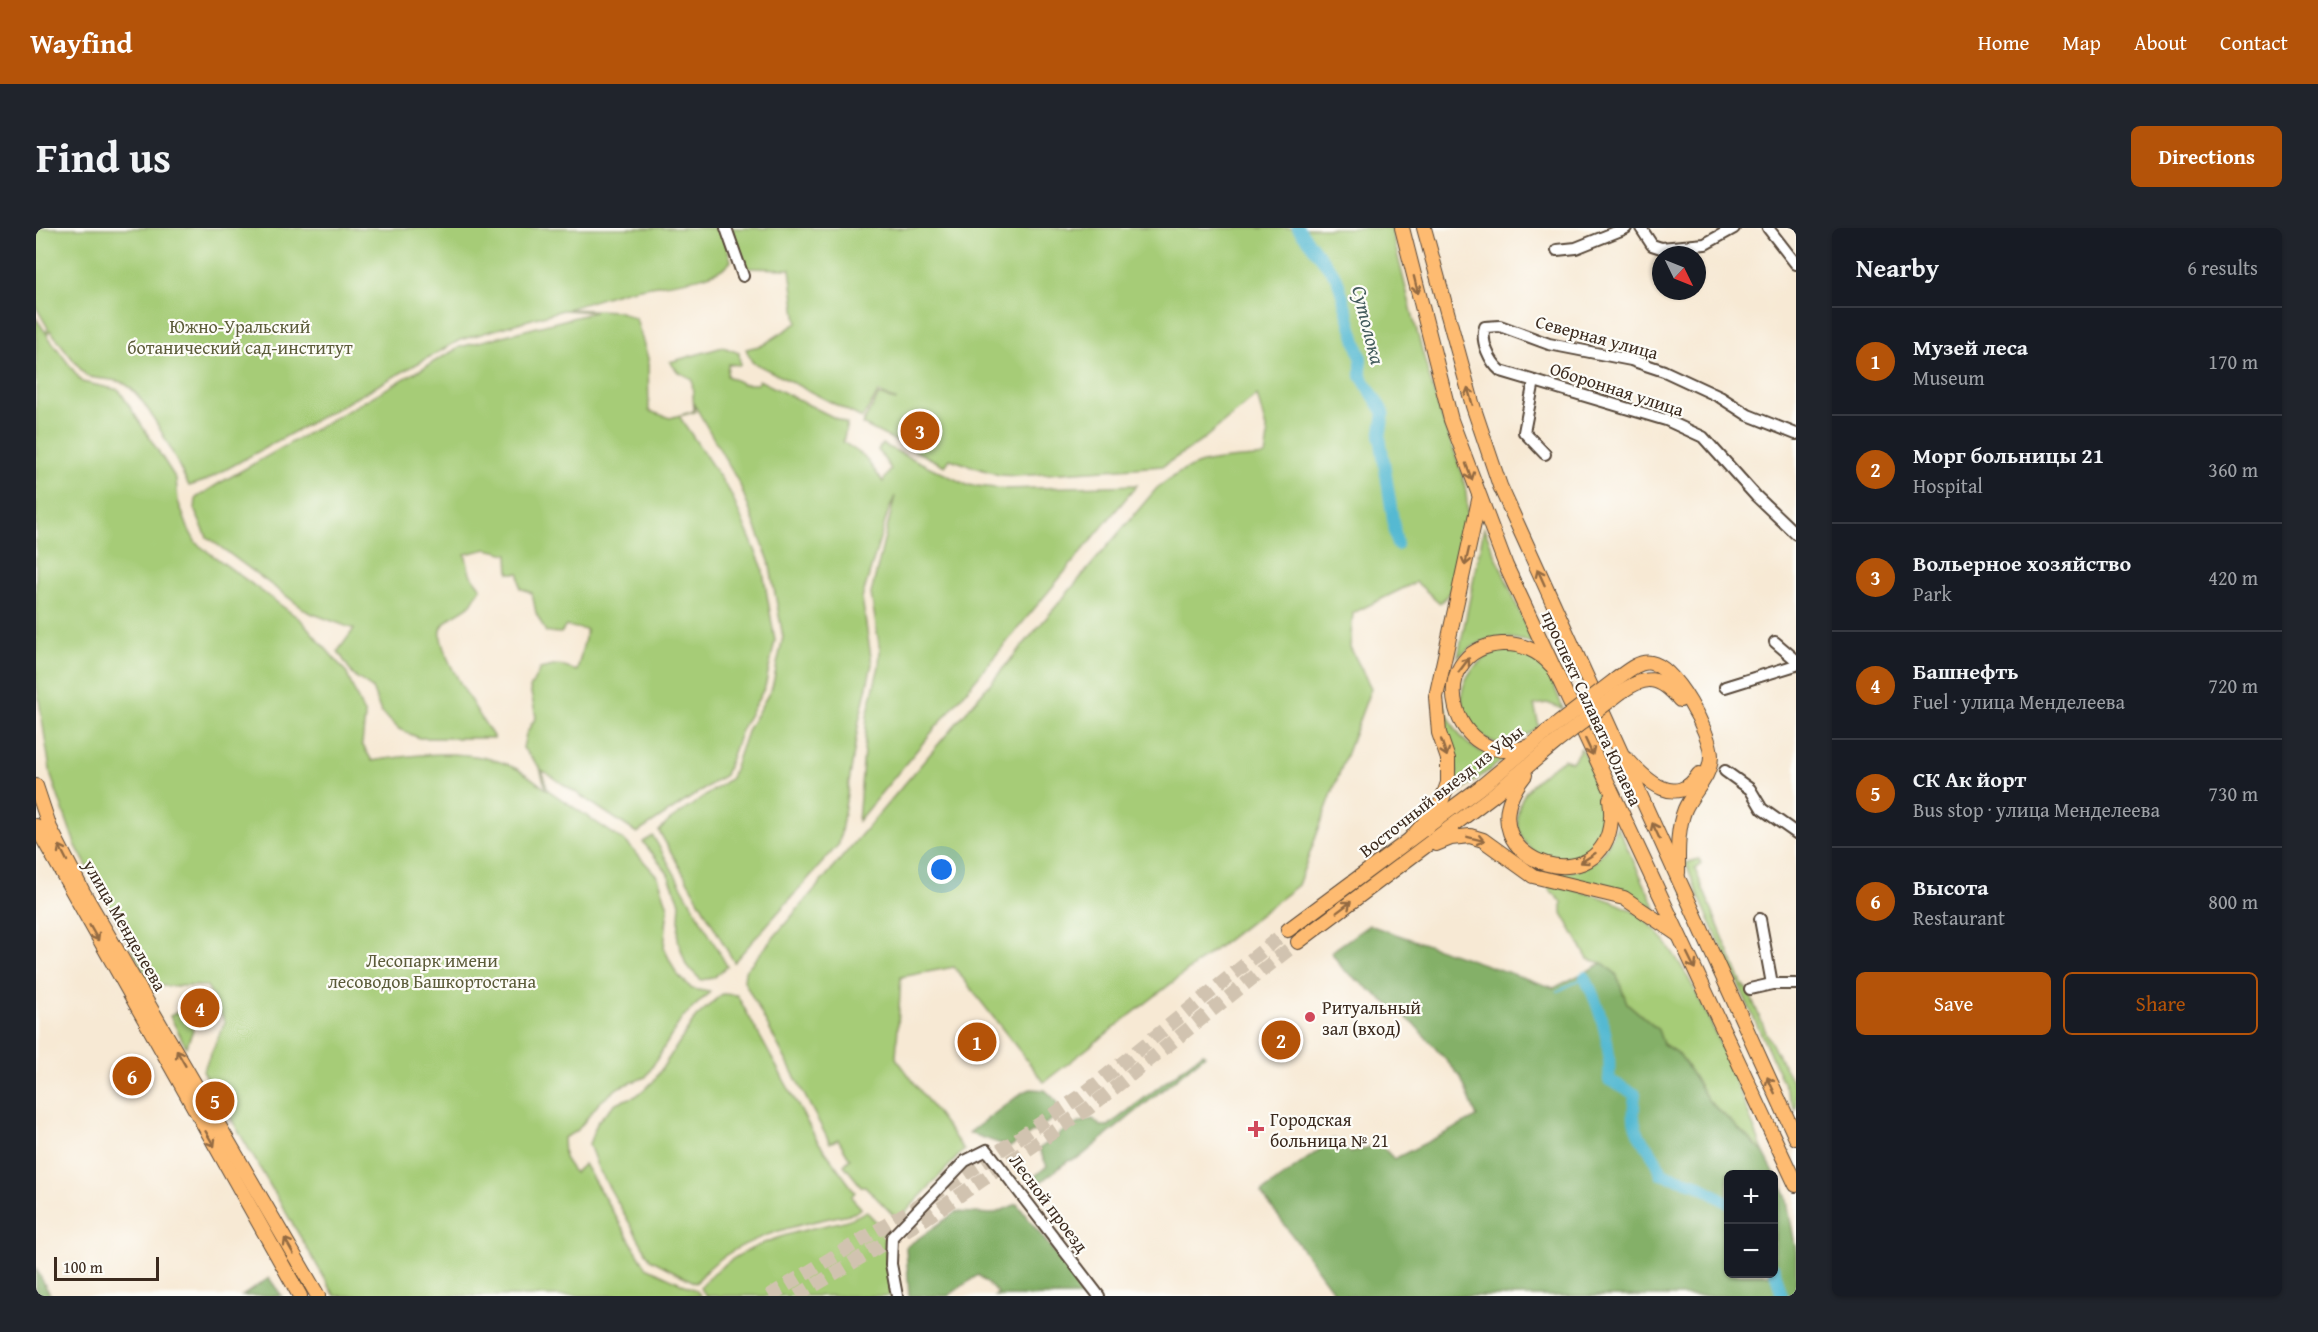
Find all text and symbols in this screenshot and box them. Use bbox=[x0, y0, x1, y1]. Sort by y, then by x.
text: Wayfind bbox=[30, 22, 132, 63]
text: Home bbox=[1978, 27, 2029, 58]
text: Map bbox=[2062, 27, 2101, 58]
text: About bbox=[2134, 27, 2187, 58]
text: Contact bbox=[2220, 27, 2288, 58]
text: Find us bbox=[36, 126, 171, 187]
button: Directions bbox=[2131, 126, 2282, 187]
north arrow bbox=[1652, 246, 1706, 300]
text: Nearby bbox=[1856, 248, 1939, 287]
text: 6 results bbox=[2187, 253, 2258, 282]
one-way arrow bbox=[1411, 275, 1423, 294]
water label: Сутолока bbox=[1345, 282, 1393, 368]
street label: Северная улица bbox=[1533, 308, 1662, 366]
park label: Южно-Уральский ботанический сад-институт bbox=[127, 313, 353, 361]
text: Музей леса bbox=[1913, 331, 2028, 363]
text: 1 bbox=[1870, 347, 1881, 376]
text: 170 m bbox=[2208, 347, 2258, 376]
street label: Оборонная улица bbox=[1547, 355, 1688, 424]
text: Museum bbox=[1913, 363, 1985, 392]
one-way arrow bbox=[1464, 387, 1475, 406]
pin: 3 bbox=[900, 408, 940, 454]
text: Морг больницы 21 bbox=[1913, 439, 2104, 471]
text: 2 bbox=[1870, 455, 1881, 484]
text: 360 m bbox=[2208, 455, 2258, 484]
one-way arrow bbox=[1465, 462, 1476, 481]
text: Hospital bbox=[1913, 471, 1983, 500]
one-way arrow bbox=[1460, 547, 1472, 566]
text: Вольерное хозяйство bbox=[1913, 547, 2131, 579]
text: 3 bbox=[1870, 563, 1881, 592]
text: 420 m bbox=[2208, 563, 2258, 592]
one-way arrow bbox=[1535, 568, 1547, 586]
text: Park bbox=[1913, 579, 1952, 608]
street label: проспект Салавата Юлаева bbox=[1535, 606, 1649, 811]
text: Башнефть bbox=[1913, 655, 2019, 687]
one-way arrow bbox=[1458, 657, 1470, 673]
text: 4 bbox=[1870, 671, 1881, 700]
text: 720 m bbox=[2208, 671, 2258, 700]
text: Fuel · улица Менделеева bbox=[1913, 687, 2125, 716]
street label: Восточный выезд из Уфы bbox=[1353, 718, 1529, 864]
one-way arrow bbox=[1440, 738, 1451, 757]
one-way arrow bbox=[1585, 738, 1596, 756]
text: СК Ак йорт bbox=[1913, 763, 2026, 795]
text: 5 bbox=[1870, 779, 1881, 808]
text: 730 m bbox=[2208, 779, 2258, 808]
text: Bus stop · улица Менделеева bbox=[1913, 795, 2160, 824]
one-way arrow bbox=[1650, 823, 1661, 841]
one-way arrow bbox=[1466, 834, 1485, 845]
one-way arrow bbox=[57, 845, 69, 862]
one-way arrow bbox=[1581, 852, 1597, 864]
street label: улица Менделеева bbox=[76, 853, 174, 996]
your location bbox=[927, 855, 956, 884]
text: Высота bbox=[1913, 871, 1989, 903]
text: 6 bbox=[1870, 887, 1881, 916]
text: 800 m bbox=[2208, 887, 2258, 916]
one-way arrow bbox=[1336, 901, 1352, 913]
text: Restaurant bbox=[1913, 903, 2005, 932]
one-way arrow bbox=[88, 924, 100, 941]
park label: Лесопарк имени лесоводов Башкортостана bbox=[328, 947, 536, 995]
one-way arrow bbox=[1685, 952, 1697, 970]
button: Save bbox=[1856, 972, 2051, 1035]
button: Share bbox=[2063, 972, 2258, 1035]
pin: 4 bbox=[180, 986, 220, 1030]
place label: Ритуальный зал (вход) bbox=[1322, 994, 1421, 1042]
marker: Ритуальный зал (вход) bbox=[1303, 1010, 1317, 1024]
pin: 2 bbox=[1262, 1018, 1300, 1062]
pin: 1 bbox=[958, 1020, 996, 1064]
one-way arrow bbox=[175, 1050, 186, 1068]
pin: 6 bbox=[112, 1054, 152, 1098]
one-way arrow bbox=[1765, 1077, 1777, 1095]
pin: 5 bbox=[196, 1078, 234, 1124]
place label: Городская больница № 21 bbox=[1270, 1106, 1389, 1154]
marker: Городская больница № 21 bbox=[1247, 1120, 1265, 1138]
one-way arrow bbox=[205, 1130, 217, 1147]
street label: Лесной проезд bbox=[1003, 1148, 1095, 1258]
map controls bbox=[1724, 1170, 1778, 1278]
button: + bbox=[1724, 1170, 1778, 1224]
button: − bbox=[1724, 1224, 1778, 1278]
one-way arrow bbox=[282, 1237, 294, 1254]
scale bar bbox=[54, 1254, 159, 1282]
text: 100 m bbox=[63, 1255, 103, 1279]

